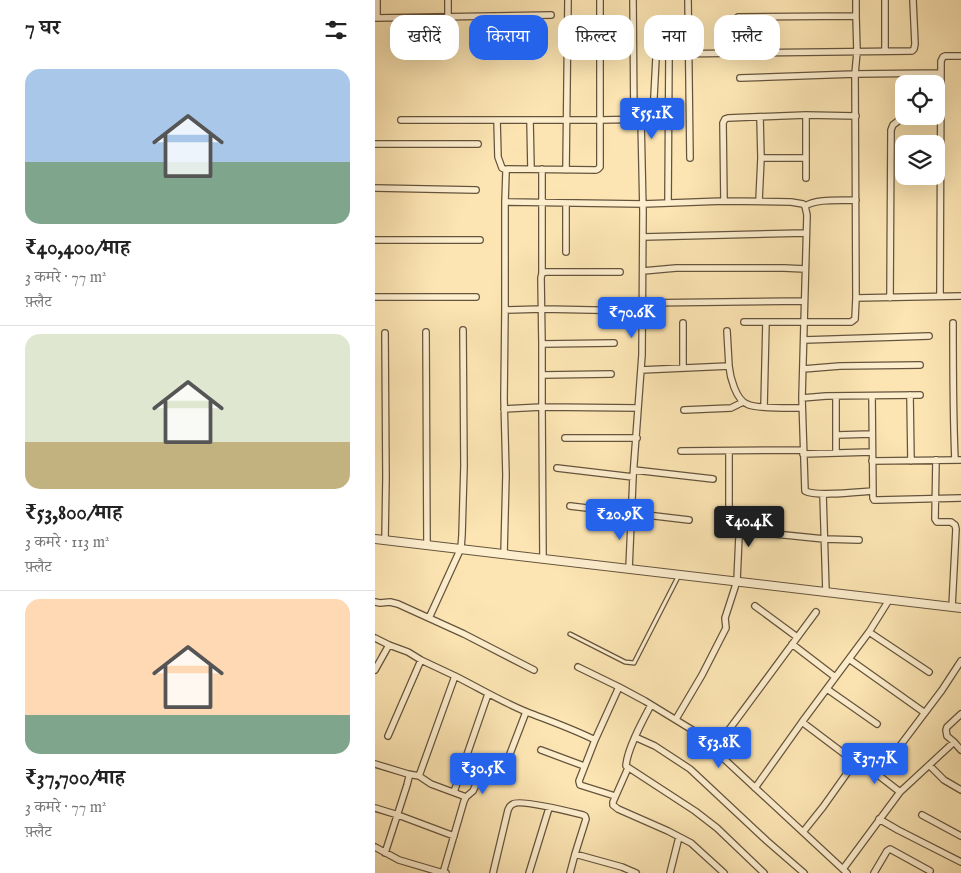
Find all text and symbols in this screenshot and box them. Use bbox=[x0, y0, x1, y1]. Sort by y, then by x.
text: 7 घर bbox=[25, 15, 60, 42]
chip: खरीदें bbox=[390, 15, 459, 60]
chip: किराया bbox=[469, 15, 548, 60]
chip: फ़िल्टर bbox=[558, 15, 634, 60]
chip: नया bbox=[644, 15, 704, 60]
chip: फ़्लैट bbox=[714, 15, 780, 60]
icon: filters bbox=[322, 16, 350, 44]
map controls bbox=[895, 75, 945, 185]
button: locate bbox=[895, 75, 945, 125]
pin: ₹55.1K bbox=[611, 98, 693, 140]
icon: home bbox=[143, 101, 233, 191]
text: ₹55.1K bbox=[631, 104, 673, 124]
button: layers bbox=[895, 135, 945, 185]
text: ₹40,400/माह bbox=[25, 235, 130, 262]
text: 3 कमरे · 77 m² bbox=[25, 268, 107, 288]
text: फ़्लैट bbox=[25, 293, 52, 313]
pin: ₹70.6K bbox=[591, 296, 673, 339]
text: ₹70.6K bbox=[609, 303, 655, 323]
icon: home bbox=[143, 367, 233, 457]
pin: ₹20.9K bbox=[579, 498, 661, 541]
text: ₹53,800/माह bbox=[25, 500, 122, 527]
text: ₹20.9K bbox=[597, 505, 643, 525]
pin: ₹40.4K bbox=[708, 506, 790, 548]
text: ₹40.4K bbox=[725, 512, 773, 532]
text: 3 कमरे · 113 m² bbox=[25, 533, 109, 553]
text: फ़्लैट bbox=[25, 558, 52, 578]
icon: home bbox=[143, 632, 233, 722]
pin: ₹53.8K bbox=[678, 726, 760, 769]
text: ₹53.8K bbox=[698, 733, 740, 753]
pin: ₹37.7K bbox=[834, 742, 916, 785]
text: ₹37.7K bbox=[853, 749, 897, 769]
pin: ₹30.5K bbox=[442, 752, 524, 795]
text: ₹30.5K bbox=[461, 759, 505, 779]
text: ₹37,700/माह bbox=[25, 765, 125, 792]
text: 3 कमरे · 77 m² bbox=[25, 798, 107, 818]
text: फ़्लैट bbox=[25, 823, 52, 843]

